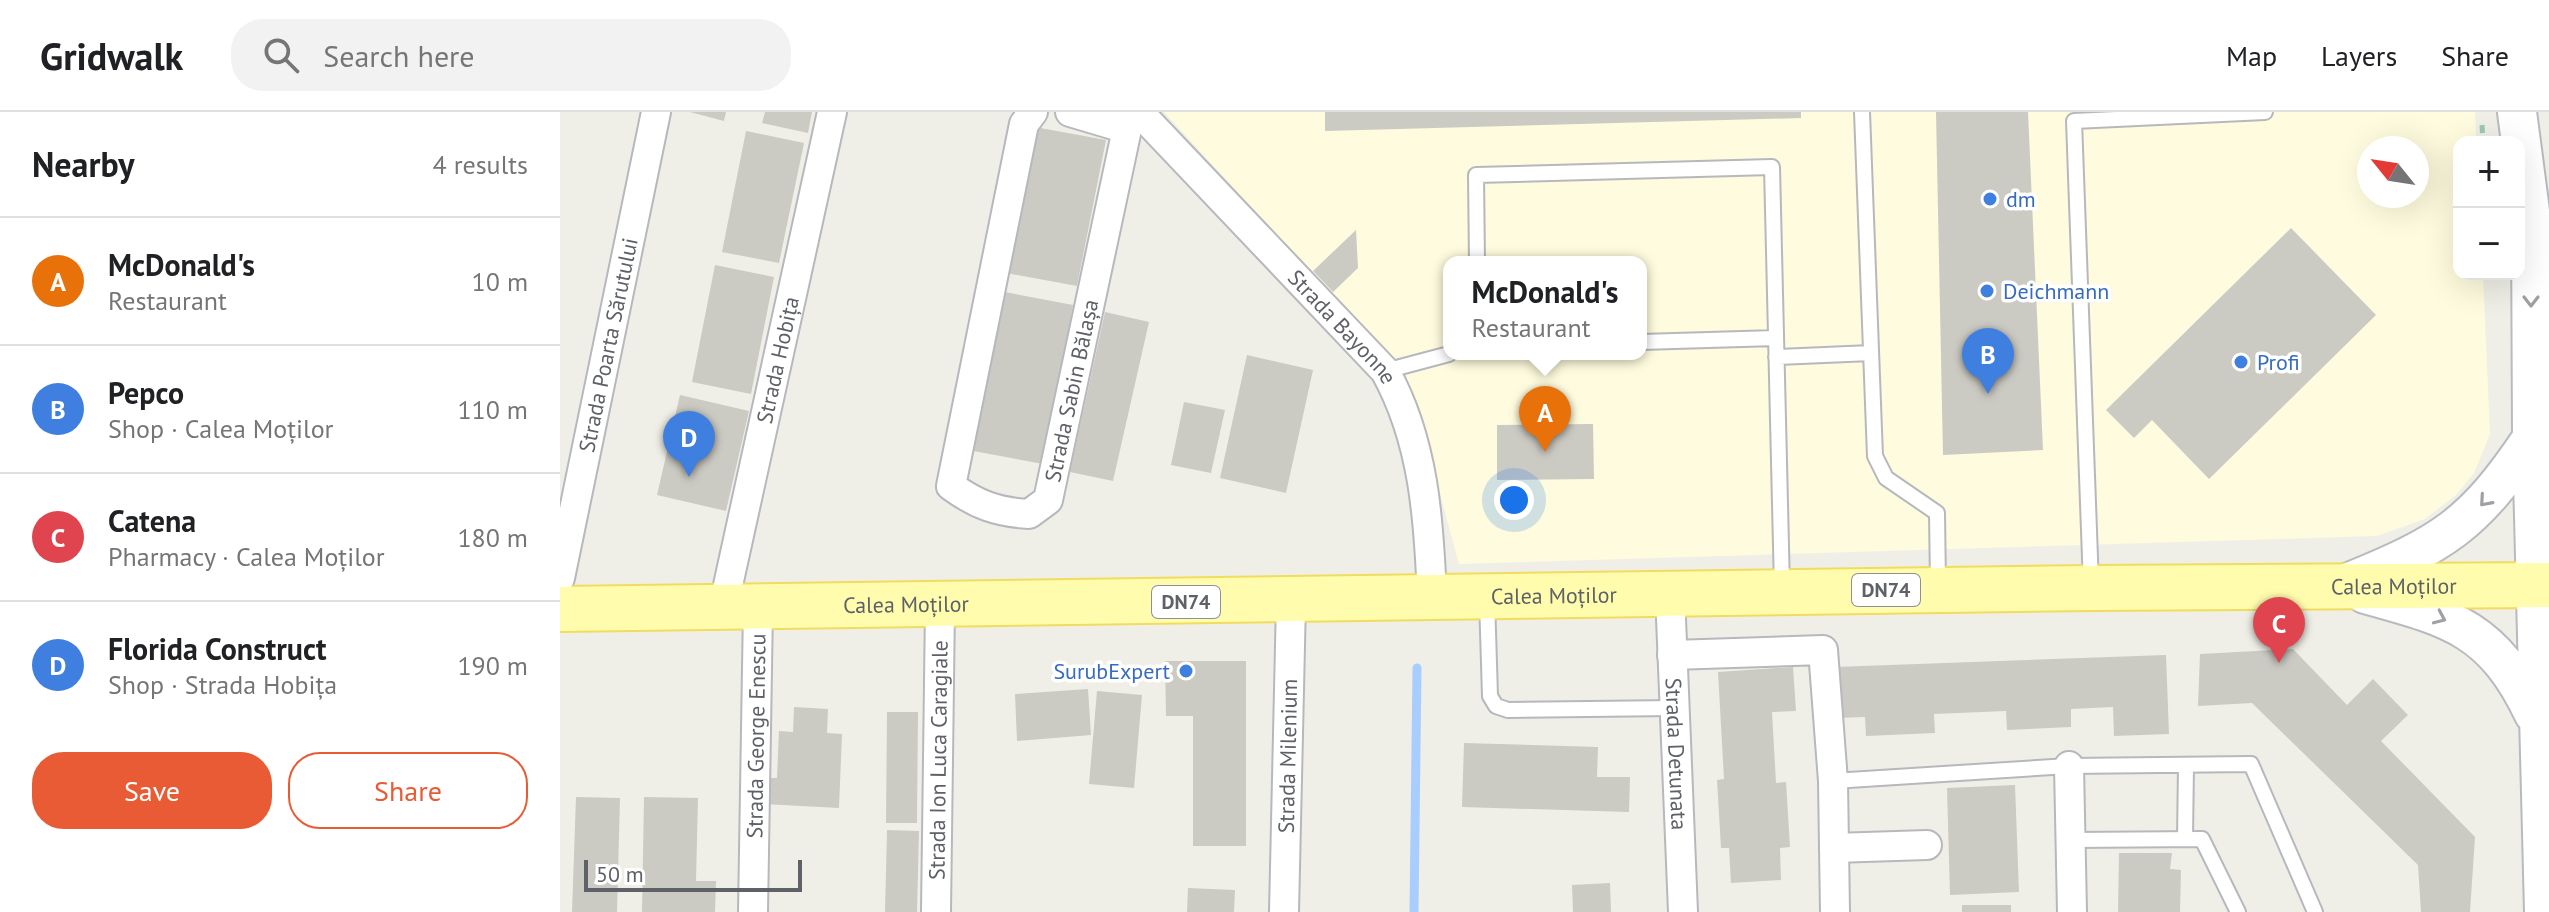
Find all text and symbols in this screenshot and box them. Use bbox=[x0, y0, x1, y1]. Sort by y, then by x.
search box bbox=[231, 19, 791, 91]
text: Gridwalk bbox=[40, 31, 183, 80]
icon: search bbox=[259, 33, 303, 77]
text: Search here bbox=[323, 36, 475, 75]
text: Map bbox=[2226, 37, 2277, 74]
text: Layers bbox=[2321, 37, 2397, 74]
text: Share bbox=[2441, 37, 2509, 74]
north arrow bbox=[2357, 136, 2429, 208]
map controls bbox=[2453, 136, 2525, 280]
button: + bbox=[2453, 136, 2525, 208]
text: Nearby bbox=[32, 142, 134, 186]
text: 4 results bbox=[433, 148, 528, 181]
place label: dm bbox=[2006, 185, 2036, 213]
marker: dm bbox=[1981, 190, 1999, 208]
button: − bbox=[2453, 208, 2525, 280]
street label: Strada Poarta Sărutului bbox=[572, 235, 644, 455]
text: McDonald's bbox=[108, 245, 255, 284]
popup bbox=[1443, 256, 1647, 360]
street label: Strada Bayonne bbox=[1282, 264, 1403, 388]
text: A bbox=[50, 265, 66, 298]
text: 10 m bbox=[472, 265, 528, 298]
text: McDonald's bbox=[1472, 272, 1618, 311]
place label: Deichmann bbox=[2003, 277, 2109, 305]
marker: Deichmann bbox=[1978, 282, 1996, 300]
text: Restaurant bbox=[108, 284, 227, 317]
street label: Strada Hobița bbox=[750, 294, 805, 426]
one-way arrow bbox=[2522, 295, 2540, 308]
street label: Strada Sabin Bălașa bbox=[1038, 297, 1104, 484]
text: Restaurant bbox=[1472, 311, 1590, 344]
pin: B bbox=[1962, 328, 2014, 394]
place label: Profi bbox=[2257, 348, 2300, 376]
marker: Profi bbox=[2232, 353, 2250, 371]
text: Pepco bbox=[108, 373, 184, 412]
pin: A bbox=[1519, 386, 1571, 452]
text: B bbox=[50, 393, 66, 426]
text: 110 m bbox=[457, 393, 528, 426]
pin: D bbox=[663, 411, 715, 477]
text: Shop · Calea Moților bbox=[108, 412, 333, 445]
your location bbox=[1494, 480, 1534, 520]
one-way arrow bbox=[2481, 491, 2495, 506]
text: Catena bbox=[108, 501, 196, 540]
text: C bbox=[51, 521, 65, 554]
text: 180 m bbox=[457, 521, 528, 554]
text: Pharmacy · Calea Moților bbox=[108, 540, 385, 573]
street label: Calea Moților bbox=[2331, 572, 2457, 600]
road number: DN74 bbox=[1852, 574, 1920, 606]
street label: Calea Moților bbox=[1491, 580, 1618, 610]
road number: DN74 bbox=[1152, 586, 1220, 618]
street label: Calea Moților bbox=[843, 589, 970, 619]
pin: C bbox=[2253, 597, 2305, 663]
one-way arrow bbox=[2432, 608, 2446, 624]
text: Florida Construct bbox=[108, 629, 326, 668]
street label: Strada George Enescu bbox=[740, 633, 772, 839]
street label: Strada Ion Luca Caragiale bbox=[922, 640, 954, 880]
text: D bbox=[50, 649, 66, 682]
text: 190 m bbox=[457, 649, 528, 682]
place label: SurubExpert bbox=[1053, 657, 1171, 685]
marker: SurubExpert bbox=[1177, 662, 1195, 680]
text: Shop · Strada Hobița bbox=[108, 668, 337, 701]
street label: Strada Detunata bbox=[1659, 677, 1694, 831]
street label: Strada Milenium bbox=[1272, 678, 1303, 834]
button: Save bbox=[32, 752, 272, 829]
button: Share bbox=[288, 752, 528, 829]
scale bar bbox=[584, 856, 802, 892]
text: 50 m bbox=[596, 860, 644, 888]

